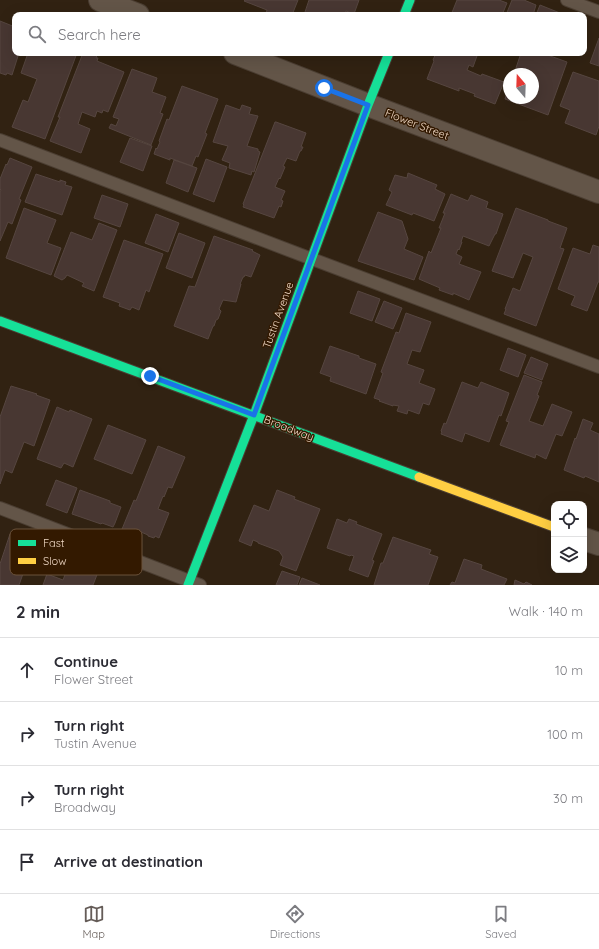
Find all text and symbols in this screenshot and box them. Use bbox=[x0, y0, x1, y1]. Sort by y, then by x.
search box bbox=[12, 12, 587, 56]
icon: search bbox=[26, 23, 48, 45]
text: Search here bbox=[58, 25, 141, 44]
north arrow bbox=[503, 68, 539, 104]
route start bbox=[315, 79, 333, 97]
street label: Flower Street bbox=[383, 105, 451, 143]
street label: Tustin Avenue bbox=[259, 280, 297, 350]
route end bbox=[141, 367, 159, 385]
street label: Broadway bbox=[262, 412, 316, 444]
map controls bbox=[551, 501, 587, 573]
button: locate bbox=[551, 501, 587, 537]
legend bbox=[10, 529, 142, 575]
text: Fast bbox=[43, 536, 65, 550]
button: layers bbox=[551, 537, 587, 573]
text: Slow bbox=[43, 554, 67, 568]
text: 2 min bbox=[16, 601, 60, 622]
text: Walk · 140 m bbox=[508, 603, 583, 619]
text: Continue bbox=[54, 652, 118, 671]
icon: ahead bbox=[16, 659, 38, 681]
text: 10 m bbox=[555, 662, 583, 678]
text: Flower Street bbox=[54, 671, 133, 687]
text: Turn right bbox=[54, 716, 125, 735]
icon: right bbox=[16, 723, 38, 745]
text: 100 m bbox=[547, 726, 583, 742]
text: Tustin Avenue bbox=[54, 735, 137, 751]
text: Turn right bbox=[54, 780, 125, 799]
icon: right bbox=[16, 787, 38, 809]
text: 30 m bbox=[553, 790, 583, 806]
text: Broadway bbox=[54, 799, 116, 815]
icon: arrive bbox=[16, 851, 38, 873]
text: Arrive at destination bbox=[54, 852, 203, 871]
tab: Map bbox=[82, 903, 105, 941]
tab: Directions bbox=[270, 903, 320, 941]
tab: Saved bbox=[485, 903, 517, 941]

